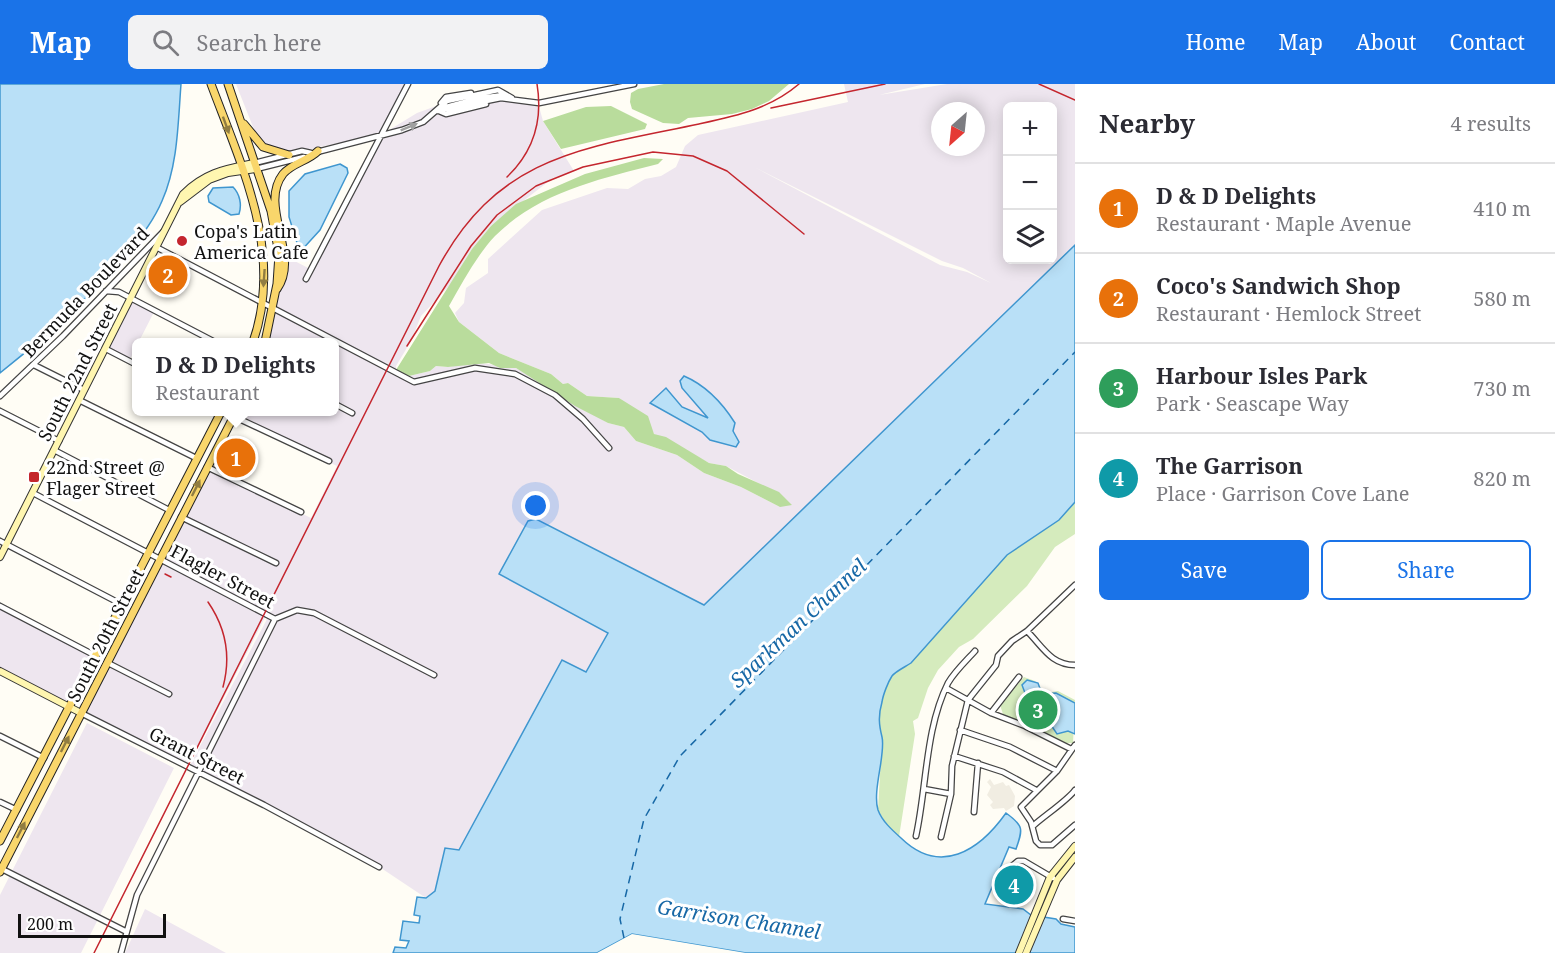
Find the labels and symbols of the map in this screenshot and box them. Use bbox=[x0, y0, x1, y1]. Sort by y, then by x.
north arrow bbox=[931, 102, 985, 156]
one-way arrow bbox=[222, 116, 232, 134]
one-way arrow bbox=[401, 122, 419, 132]
place label: Copa's Latin America Cafe bbox=[194, 219, 309, 264]
street label: Bermuda Boulevard bbox=[16, 221, 154, 363]
marker: Copa's Latin America Cafe bbox=[175, 234, 189, 248]
pin: 2 bbox=[148, 252, 188, 297]
one-way arrow bbox=[260, 268, 269, 287]
street label: South 22nd Street bbox=[32, 299, 122, 445]
pin: 1 bbox=[216, 436, 256, 481]
place label: 22nd Street @ Flager Street bbox=[46, 455, 165, 500]
marker: 22nd Street @ Flager Street bbox=[27, 470, 41, 484]
one-way arrow bbox=[191, 479, 201, 496]
your location bbox=[521, 491, 550, 520]
street label: Flagler Street bbox=[167, 539, 279, 613]
water label: Sparkman Channel bbox=[724, 553, 872, 693]
street label: South 20th Street bbox=[61, 564, 149, 706]
pin: 3 bbox=[1018, 688, 1058, 732]
street label: Grant Street bbox=[145, 721, 249, 789]
one-way arrow bbox=[61, 736, 70, 753]
one-way arrow bbox=[16, 822, 26, 839]
pin: 4 bbox=[994, 862, 1034, 908]
water label: Garrison Channel bbox=[656, 893, 822, 945]
scale bar bbox=[18, 911, 166, 938]

